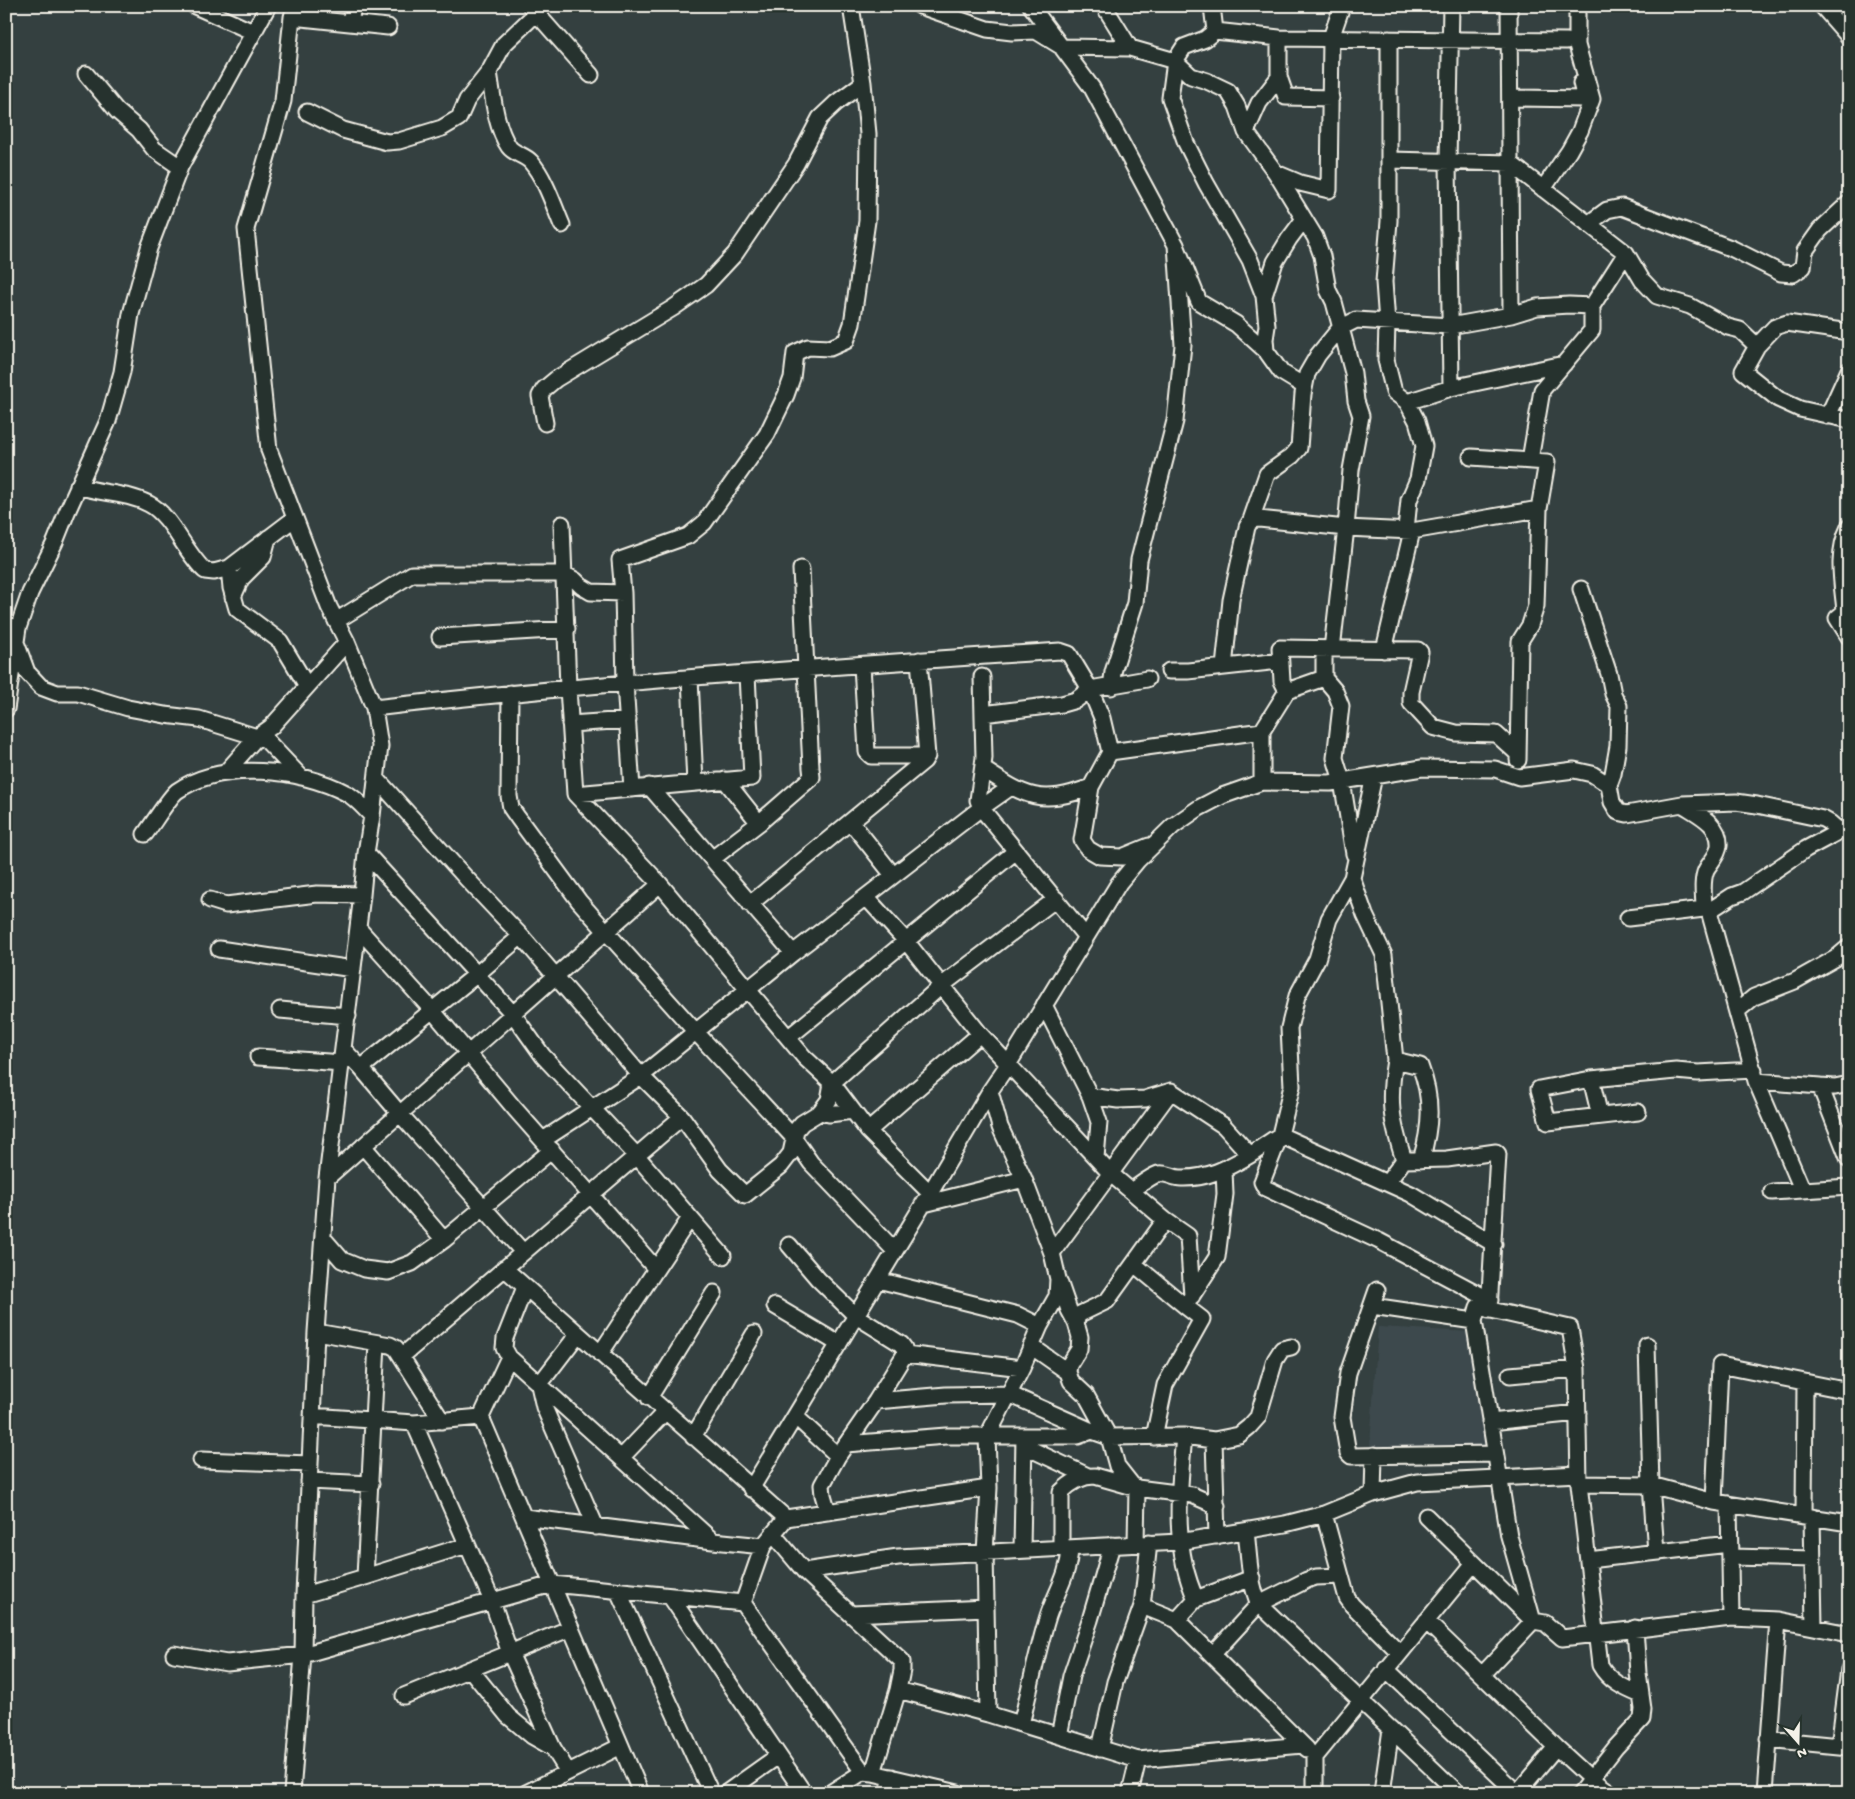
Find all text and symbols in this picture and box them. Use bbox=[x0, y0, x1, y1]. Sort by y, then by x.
north arrow bbox=[1772, 1716, 1822, 1766]
text: N bbox=[1794, 1742, 1809, 1761]

